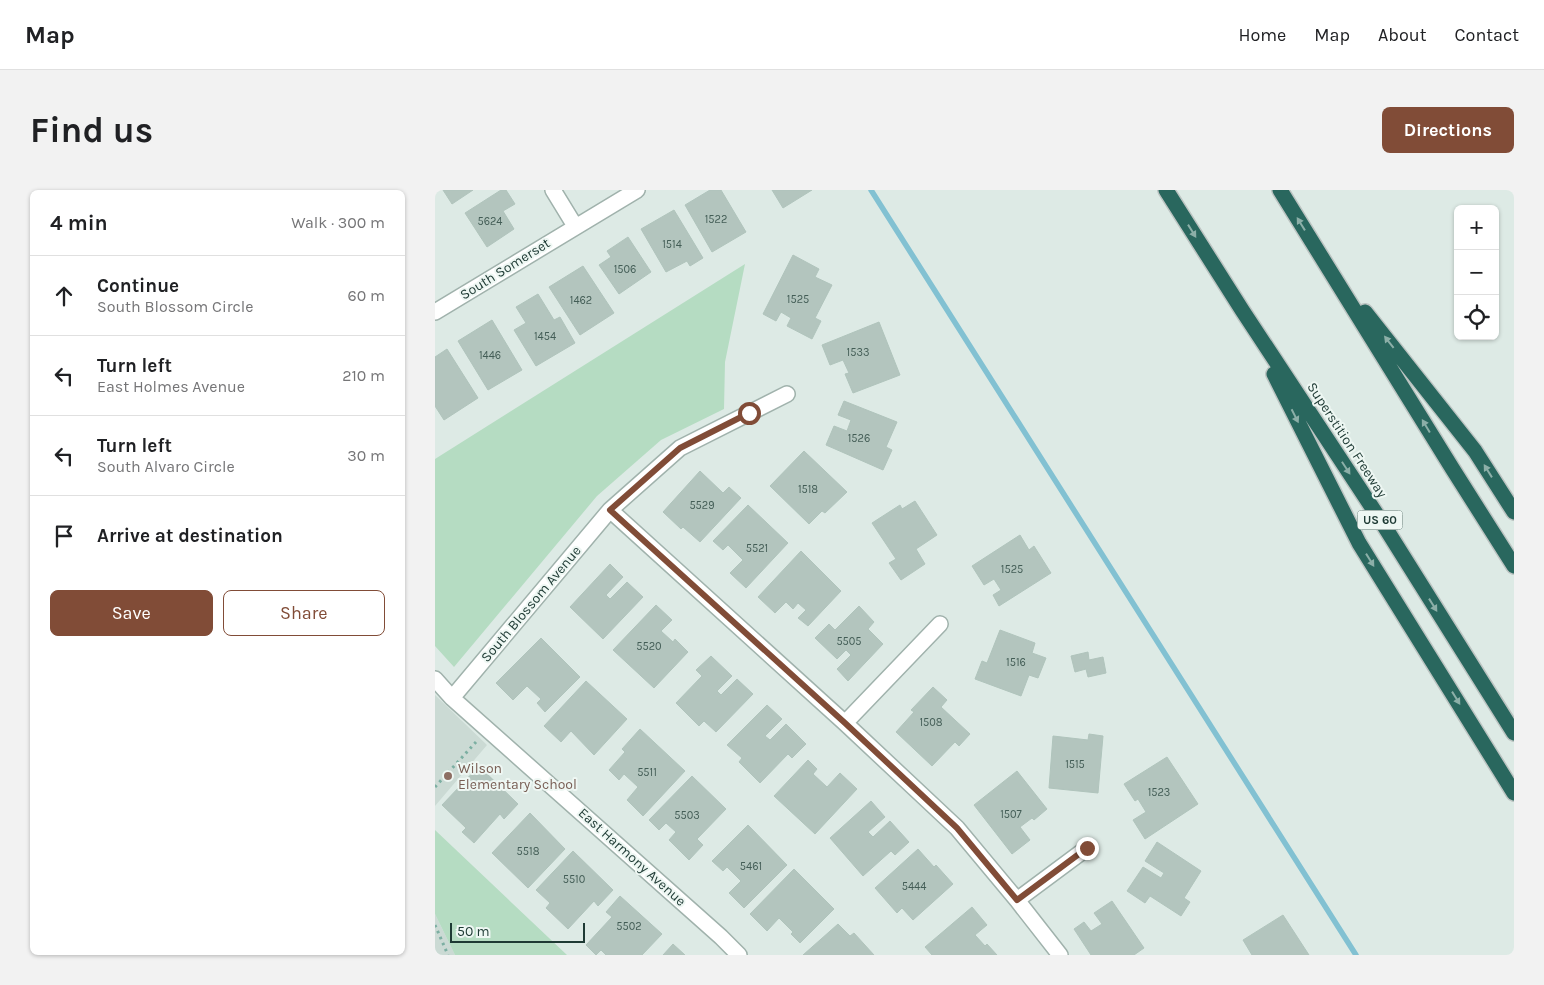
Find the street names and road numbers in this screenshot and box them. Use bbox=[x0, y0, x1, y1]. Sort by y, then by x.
street label: South Somerset bbox=[457, 235, 553, 303]
street label: Superstition Freeway bbox=[1303, 379, 1391, 501]
road number: US 60 bbox=[1357, 510, 1403, 530]
street label: South Blossom Avenue bbox=[477, 542, 585, 666]
street label: East Harmony Avenue bbox=[575, 804, 689, 910]

